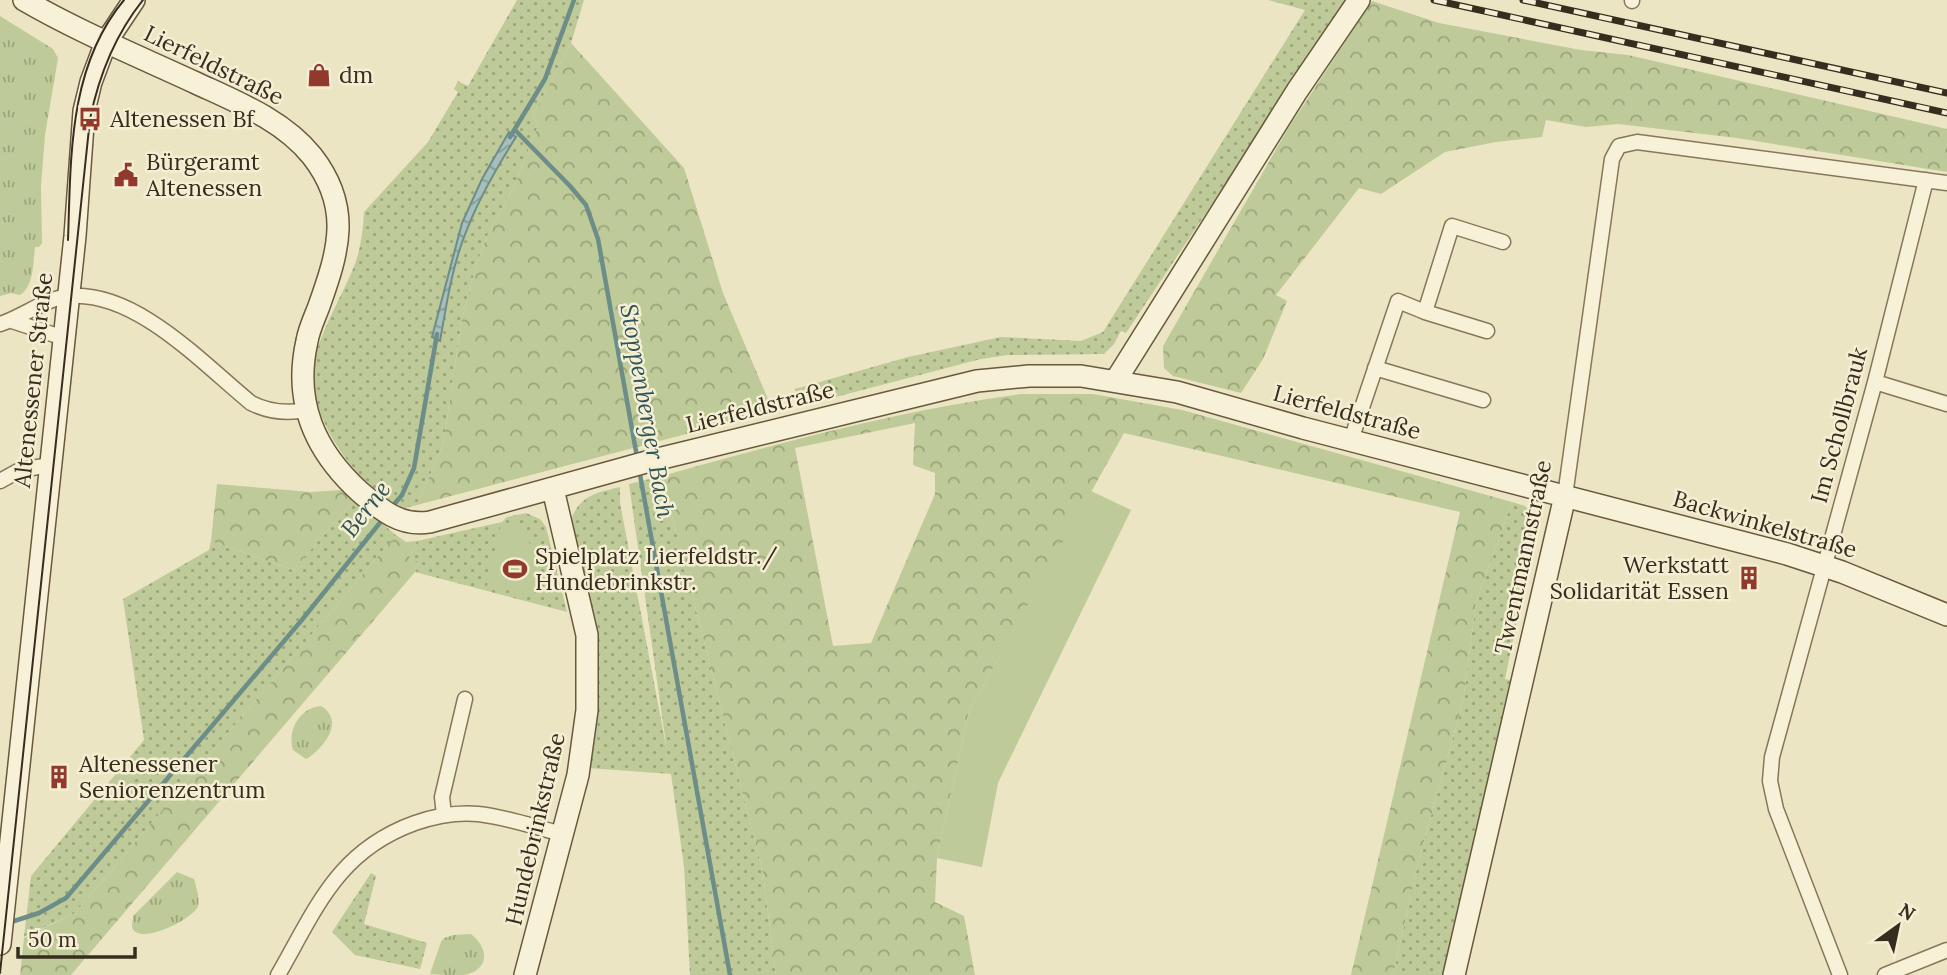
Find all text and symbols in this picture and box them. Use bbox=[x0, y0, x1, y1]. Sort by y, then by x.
street label: Lierfeldstraße bbox=[140, 18, 289, 111]
place label: dm bbox=[339, 60, 373, 89]
shop icon: dm bbox=[305, 61, 333, 89]
place label: Altenessen Bf bbox=[109, 104, 256, 133]
bus stop icon: Altenessen Bf bbox=[76, 105, 104, 133]
place label: Bürgeramt Altenessen bbox=[145, 147, 262, 202]
public building icon: Bürgeramt Altenessen bbox=[112, 161, 140, 189]
street label: Altenessener Straße bbox=[7, 271, 58, 490]
water label: Stoppenberger Bach bbox=[613, 301, 682, 521]
street label: Im Schollbrauk bbox=[1804, 343, 1873, 506]
street label: Lierfeldstraße bbox=[683, 374, 837, 439]
street label: Lierfeldstraße bbox=[1270, 378, 1424, 445]
street label: Twentmannstraße bbox=[1488, 457, 1557, 657]
water label: Berne bbox=[334, 474, 397, 543]
street label: Backwinkelstraße bbox=[1670, 483, 1860, 564]
place label: Spielplatz Lierfeldstr./ Hundebrinkstr. bbox=[535, 541, 778, 596]
place label: Werkstatt Solidarität Essen bbox=[1550, 550, 1729, 605]
sports icon: Spielplatz Lierfeldstr./ Hundebrinkstr. bbox=[501, 555, 529, 583]
building icon: Werkstatt Solidarität Essen bbox=[1735, 564, 1763, 592]
street label: Hundebrinkstraße bbox=[498, 730, 571, 928]
place label: Altenessener Seniorenzentrum bbox=[78, 749, 266, 804]
building icon: Altenessener Seniorenzentrum bbox=[45, 763, 73, 791]
north arrow bbox=[1863, 891, 1933, 961]
text: N bbox=[1895, 898, 1920, 926]
scale bar bbox=[18, 916, 135, 960]
text: 50 m bbox=[28, 926, 77, 953]

